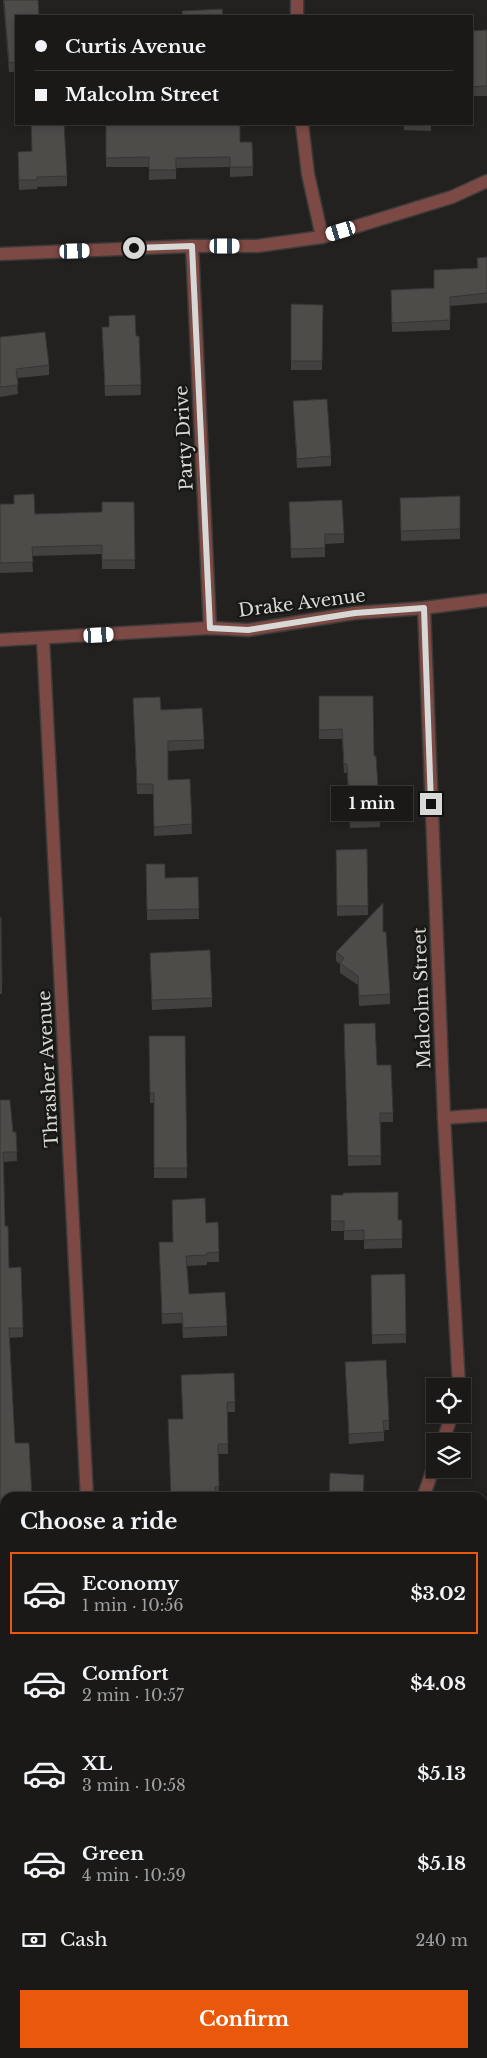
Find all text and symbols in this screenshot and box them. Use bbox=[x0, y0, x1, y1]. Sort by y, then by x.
text: Curtis Avenue bbox=[65, 35, 206, 58]
text: Malcolm Street bbox=[65, 83, 219, 106]
car bbox=[324, 219, 357, 243]
route start bbox=[123, 237, 145, 259]
car bbox=[210, 239, 240, 254]
car bbox=[59, 243, 90, 259]
street label: Party Drive bbox=[170, 385, 198, 491]
street label: Drake Avenue bbox=[237, 584, 367, 622]
car bbox=[83, 627, 114, 643]
callout: 1 min bbox=[331, 786, 414, 822]
text: 1 min bbox=[349, 793, 395, 813]
route end bbox=[420, 793, 442, 815]
street label: Malcolm Street bbox=[409, 927, 435, 1069]
street label: Thrasher Avenue bbox=[33, 990, 63, 1148]
map controls bbox=[426, 1378, 471, 1478]
button: locate bbox=[426, 1378, 471, 1423]
button: layers bbox=[426, 1433, 471, 1478]
text: Choose a ride bbox=[20, 1508, 177, 1535]
icon: car bbox=[22, 1571, 67, 1616]
text: Economy bbox=[82, 1572, 179, 1595]
text: $3.02 bbox=[410, 1582, 466, 1605]
text: 1 min · 10:56 bbox=[82, 1595, 184, 1615]
icon: car bbox=[22, 1661, 67, 1706]
text: Comfort bbox=[82, 1662, 169, 1685]
text: $4.08 bbox=[410, 1672, 466, 1695]
text: 2 min · 10:57 bbox=[82, 1685, 184, 1705]
icon: car bbox=[22, 1751, 67, 1796]
text: XL bbox=[82, 1752, 112, 1775]
text: $5.13 bbox=[417, 1762, 466, 1785]
text: 3 min · 10:58 bbox=[82, 1775, 186, 1795]
icon: car bbox=[22, 1841, 67, 1886]
text: Green bbox=[82, 1842, 144, 1865]
text: $5.18 bbox=[417, 1852, 466, 1875]
text: 4 min · 10:59 bbox=[82, 1865, 186, 1885]
icon: cash bbox=[20, 1926, 48, 1954]
text: Cash bbox=[60, 1928, 107, 1951]
text: 240 m bbox=[416, 1930, 468, 1950]
button: Confirm bbox=[20, 1990, 468, 2048]

